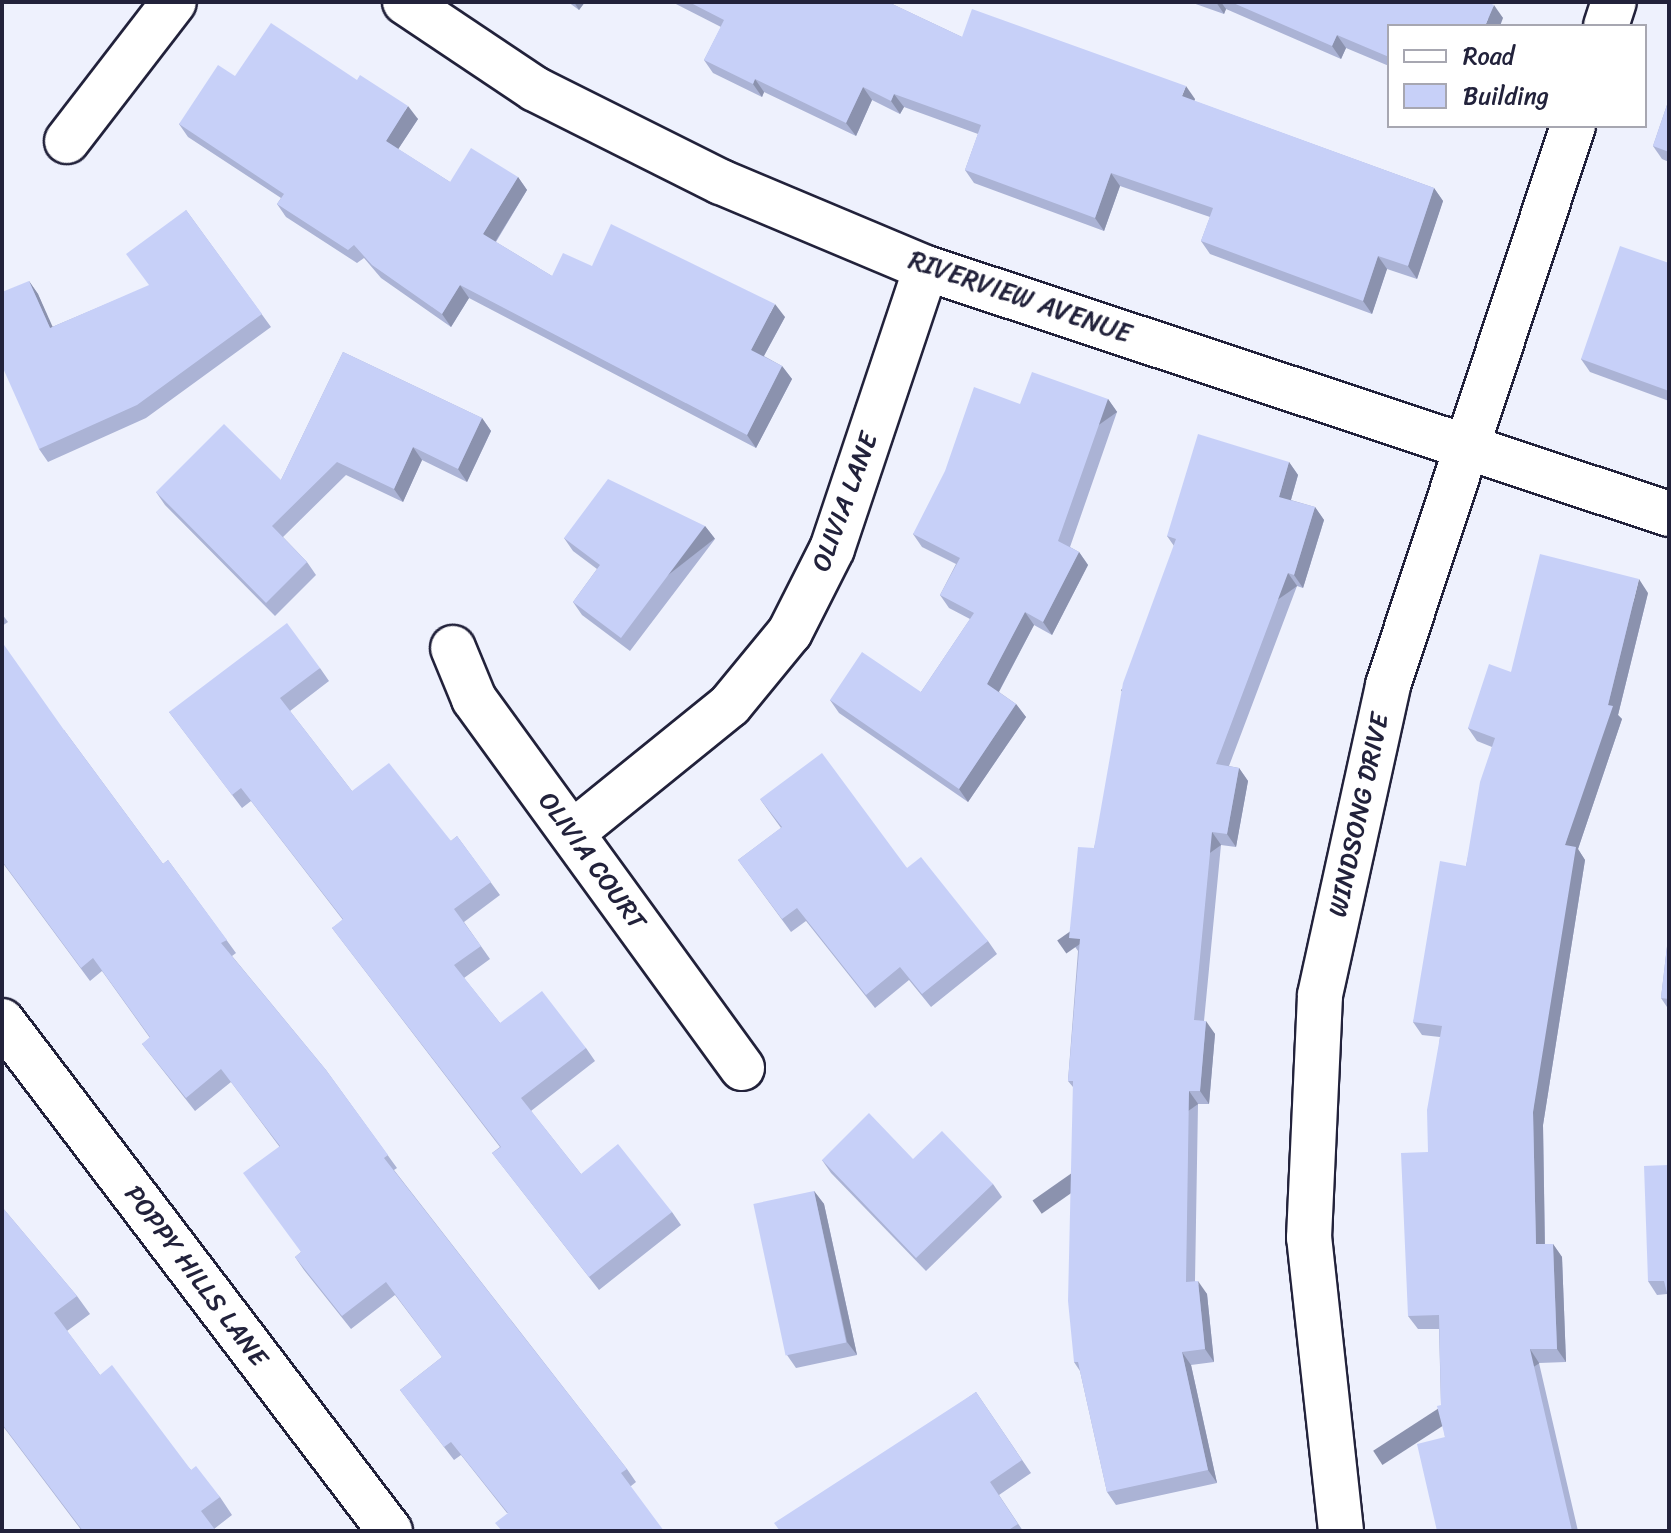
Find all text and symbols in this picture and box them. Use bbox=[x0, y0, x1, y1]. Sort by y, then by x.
legend bbox=[1387, 24, 1647, 128]
text: Road bbox=[1463, 35, 1514, 77]
text: Building bbox=[1463, 75, 1549, 117]
street label: RIVERVIEW AVENUE bbox=[905, 244, 1135, 350]
street label: OLIVIA LANE bbox=[805, 428, 885, 576]
street label: WINDSONG DRIVE bbox=[1322, 709, 1396, 921]
street label: OLIVIA COURT bbox=[532, 786, 652, 936]
street label: POPPY HILLS LANE bbox=[117, 1178, 275, 1374]

